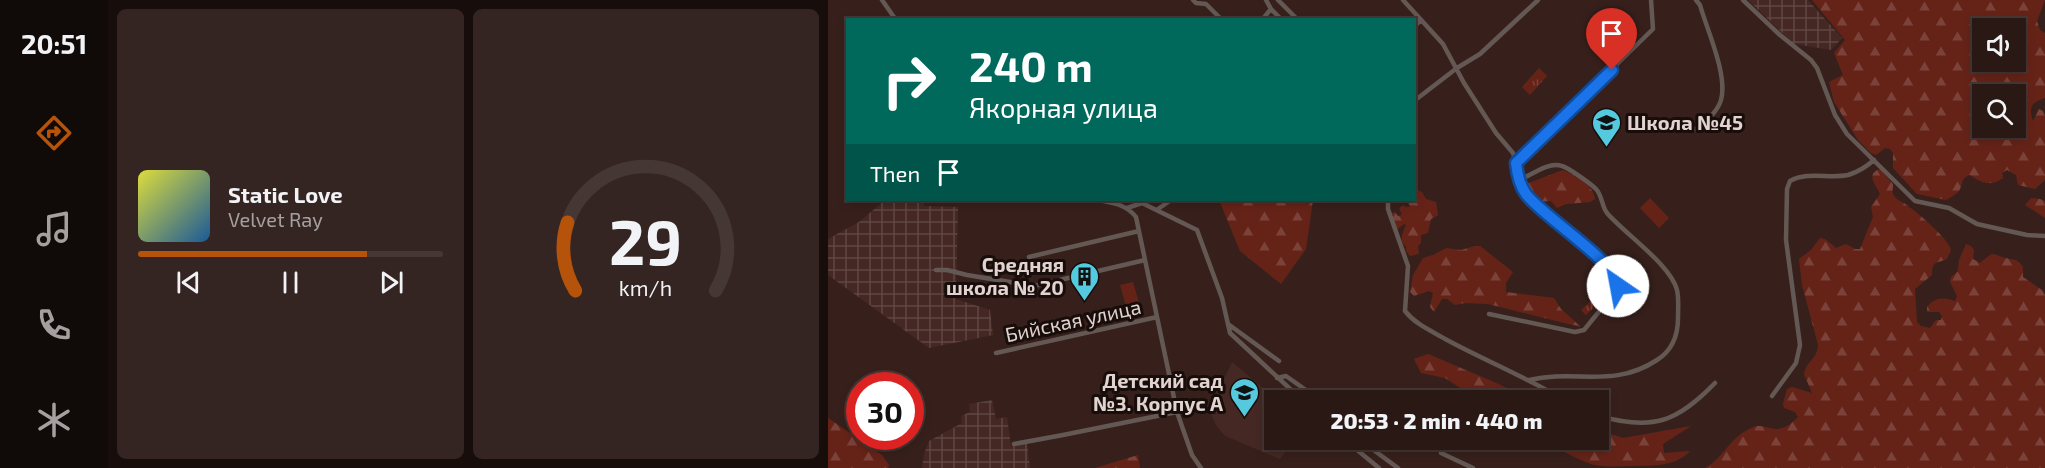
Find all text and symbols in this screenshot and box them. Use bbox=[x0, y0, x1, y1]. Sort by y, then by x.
pin bbox=[1586, 8, 1637, 70]
icon: arrive bbox=[1595, 17, 1628, 50]
map controls bbox=[1972, 18, 2026, 138]
button: sound bbox=[1972, 18, 2026, 72]
text: 20:51 bbox=[21, 27, 87, 59]
text: 240 m bbox=[969, 40, 1093, 90]
icon: right bbox=[870, 42, 948, 120]
button: search bbox=[1972, 84, 2026, 138]
text: Якорная улица bbox=[969, 91, 1158, 123]
school or university icon: Школа №45 bbox=[1590, 106, 1622, 148]
place label: Школа №45 bbox=[1627, 110, 1743, 134]
icon: directions bbox=[33, 112, 75, 154]
icon: arrive bbox=[932, 156, 965, 189]
text: Then bbox=[870, 160, 920, 186]
text: Static Love bbox=[228, 181, 343, 207]
text: 29 bbox=[609, 203, 682, 278]
text: Velvet Ray bbox=[228, 207, 323, 231]
icon: music bbox=[33, 208, 75, 250]
place label: Средняя школа № 20 bbox=[946, 252, 1064, 299]
position arrow bbox=[1586, 254, 1650, 318]
building icon: Средняя школа № 20 bbox=[1069, 260, 1101, 302]
icon: previous bbox=[172, 266, 205, 299]
icon: pause bbox=[274, 266, 307, 299]
icon: next bbox=[375, 266, 408, 299]
text: km/h bbox=[619, 275, 672, 300]
street label: Бийская улица bbox=[1003, 294, 1143, 347]
icon: phone bbox=[33, 304, 75, 346]
place label: Детский сад №3. Корпус А bbox=[1093, 368, 1224, 415]
speed limit sign: 30 bbox=[846, 372, 924, 450]
school or university icon: Детский сад №3. Корпус А bbox=[1228, 376, 1260, 418]
icon: climate bbox=[33, 399, 75, 441]
text: 20:53 · 2 min · 440 m bbox=[1330, 407, 1543, 433]

